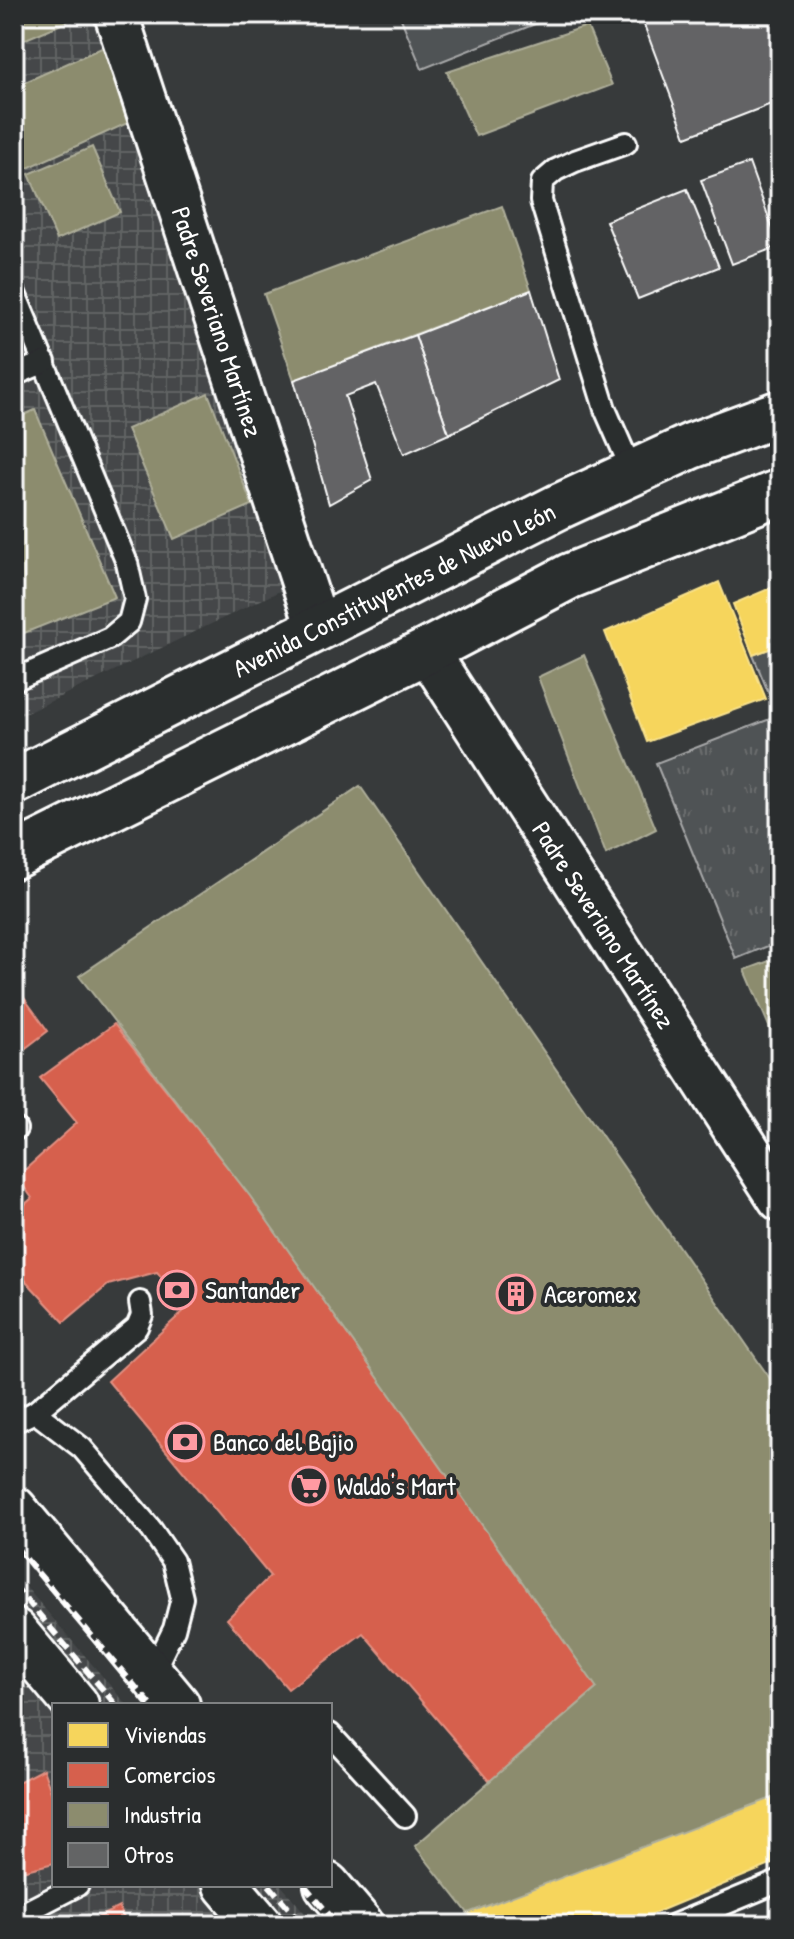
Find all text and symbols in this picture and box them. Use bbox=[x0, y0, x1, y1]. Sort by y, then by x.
street label: Padre Severiano Martínez bbox=[164, 202, 272, 441]
street label: Avenida Constituyentes de Nuevo León bbox=[227, 493, 561, 685]
street label: Padre Severiano Martínez bbox=[524, 814, 684, 1035]
bank icon: Santander bbox=[156, 1269, 198, 1311]
place label: Santander bbox=[205, 1272, 300, 1307]
building icon: Aceromex bbox=[495, 1273, 537, 1315]
place label: Aceromex bbox=[544, 1276, 637, 1311]
bank icon: Banco del Bajio bbox=[164, 1421, 206, 1463]
place label: Banco del Bajio bbox=[213, 1424, 354, 1459]
supermarket icon: Waldo's Mart bbox=[288, 1465, 330, 1507]
place label: Waldo's Mart bbox=[337, 1468, 457, 1503]
legend bbox=[52, 1703, 332, 1887]
text: Viviendas bbox=[124, 1718, 206, 1750]
text: Comercios bbox=[124, 1758, 216, 1790]
text: Industria bbox=[124, 1798, 201, 1830]
text: Otros bbox=[124, 1838, 174, 1870]

